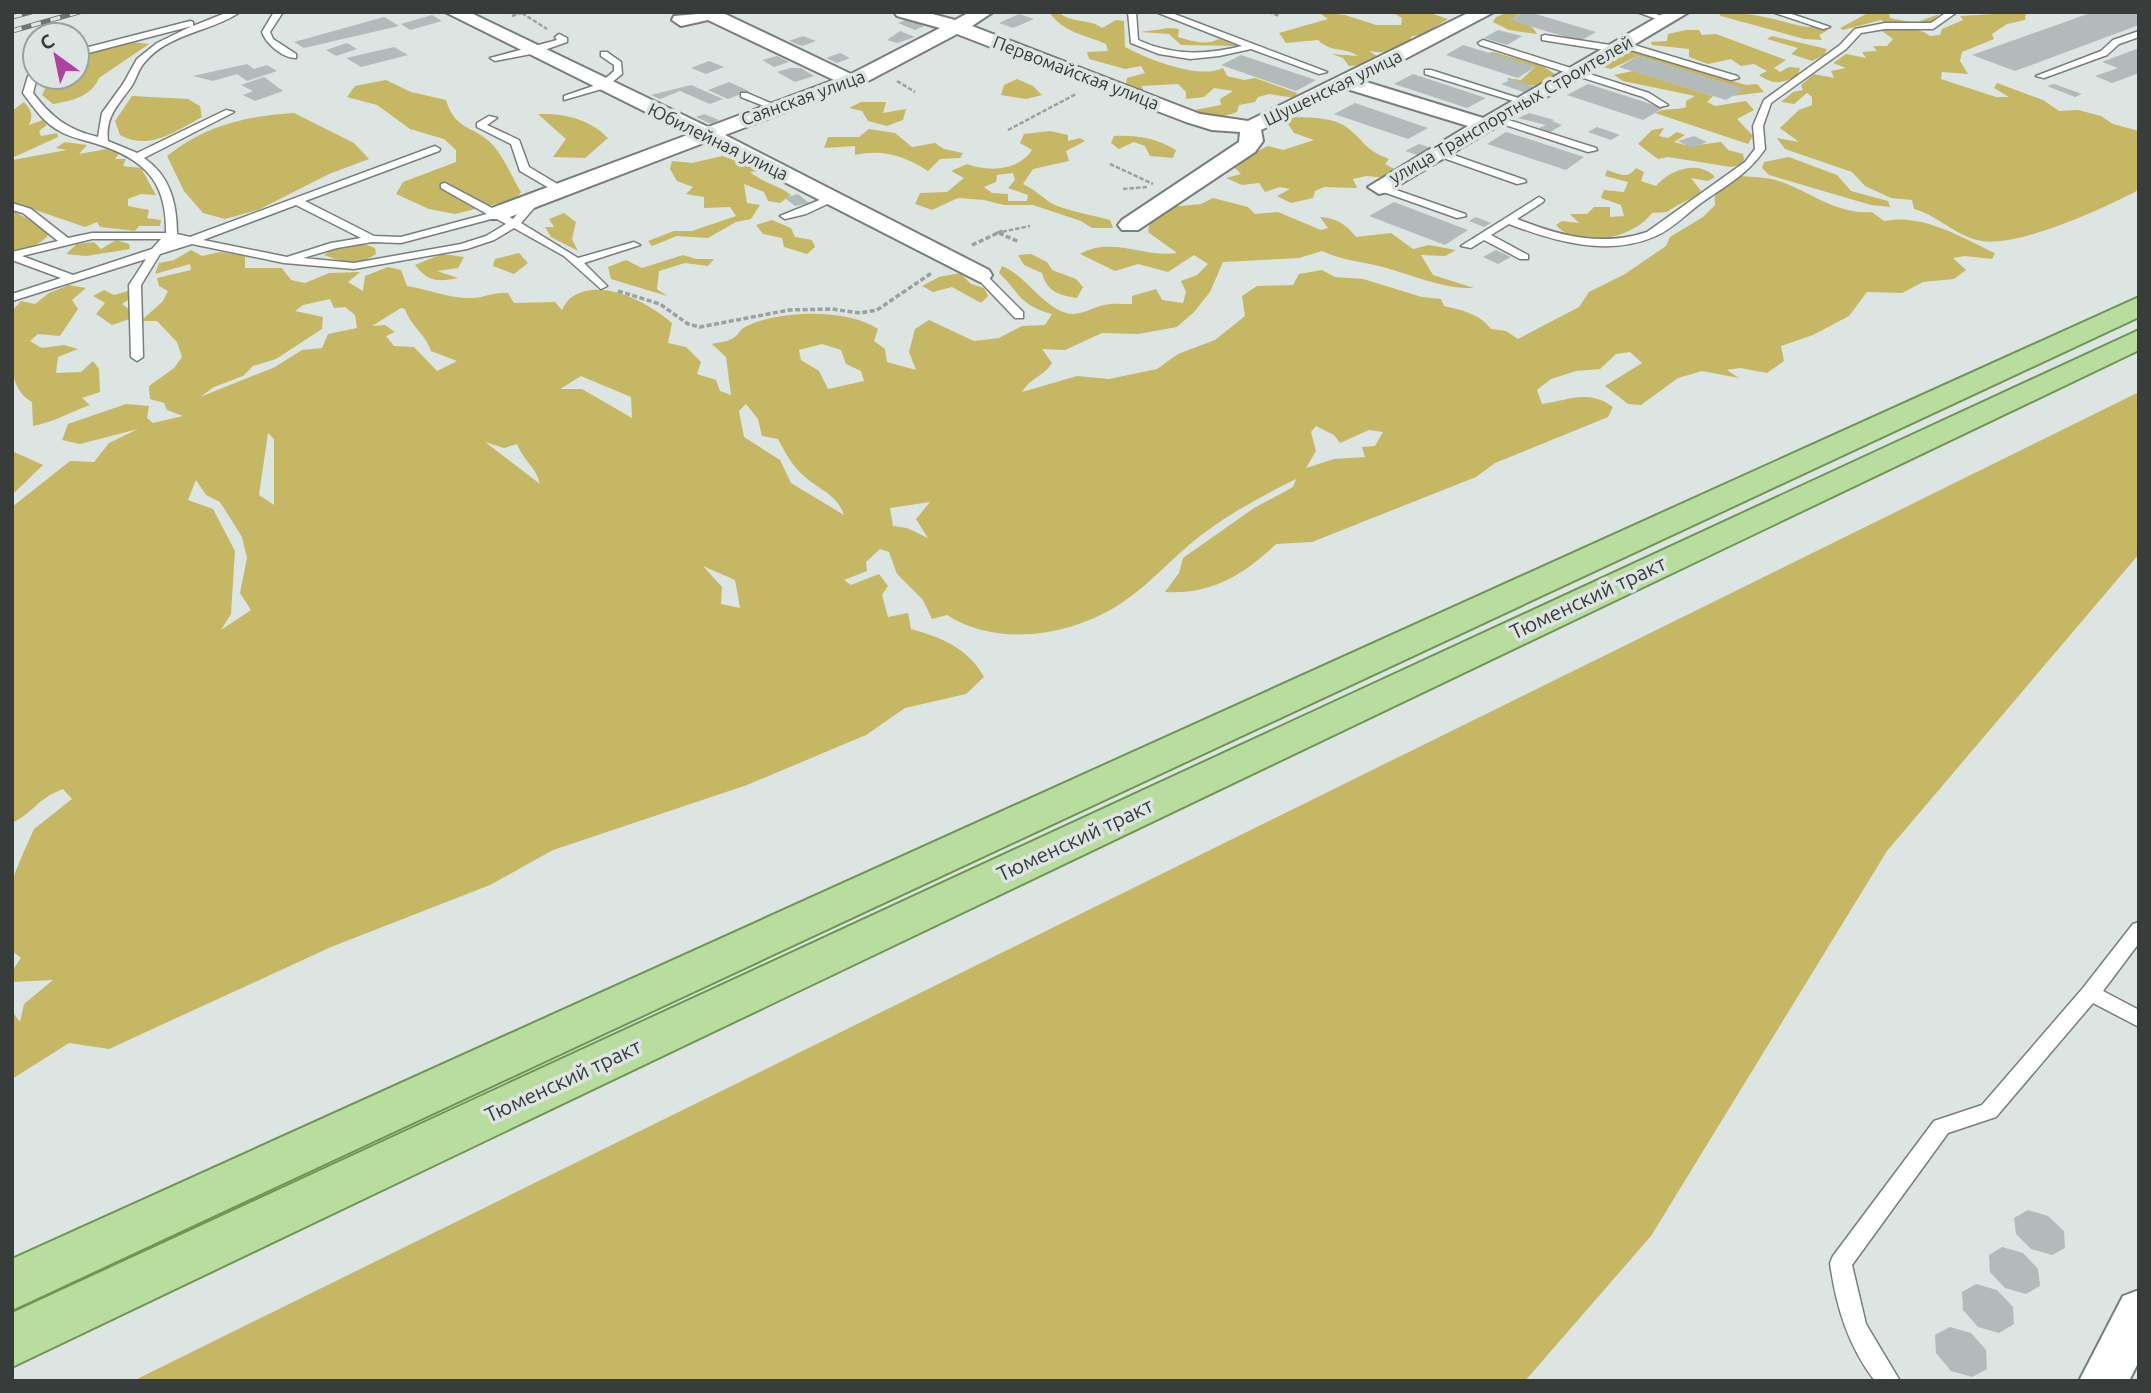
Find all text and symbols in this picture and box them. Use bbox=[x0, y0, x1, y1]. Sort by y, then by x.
north arrow bbox=[21, 21, 91, 91]
text: С bbox=[36, 29, 58, 54]
street label: Первомайская улица bbox=[990, 31, 1162, 113]
street label: улица Транспортных Строителей bbox=[1385, 31, 1636, 187]
street label: Шушенская улица bbox=[1260, 45, 1405, 129]
street label: Саянская улица bbox=[738, 65, 867, 129]
street label: Юбилейная улица bbox=[645, 98, 792, 184]
street label: Тюменский тракт bbox=[1506, 550, 1670, 644]
street label: Тюменский тракт bbox=[993, 792, 1157, 886]
street label: Тюменский тракт bbox=[481, 1033, 645, 1127]

